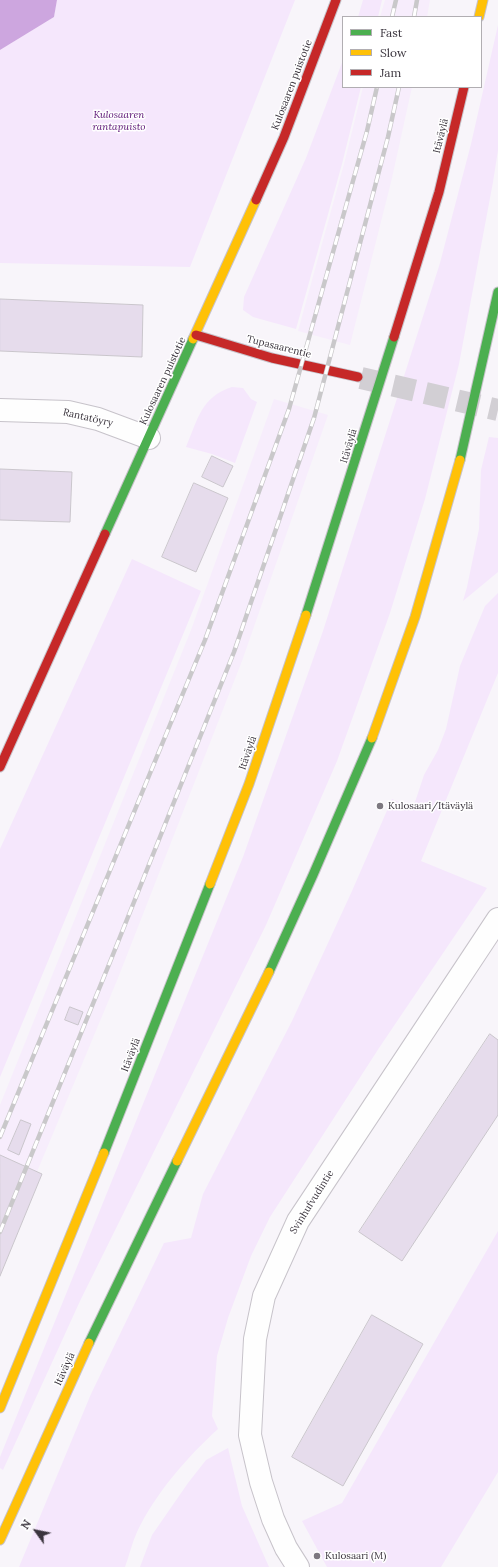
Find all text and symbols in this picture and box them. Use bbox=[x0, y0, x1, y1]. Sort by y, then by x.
legend bbox=[342, 16, 482, 88]
text: Fast bbox=[380, 25, 403, 40]
street label: Kulosaaren puistotie bbox=[269, 38, 315, 132]
text: Slow bbox=[380, 45, 407, 60]
text: Jam bbox=[380, 65, 401, 80]
park label: Kulosaaren rantapuisto bbox=[92, 109, 146, 132]
street label: Itäväylä bbox=[431, 117, 451, 155]
street label: Tupasaarentie bbox=[245, 333, 313, 361]
street label: Kulosaaren puistotie bbox=[137, 335, 189, 427]
street label: Rantatöyry bbox=[62, 406, 114, 430]
street label: Itäväylä bbox=[338, 427, 360, 465]
street label: Itäväylä bbox=[237, 734, 259, 772]
place label: Kulosaari/Itäväylä bbox=[388, 800, 473, 812]
marker: Kulosaari/Itäväylä bbox=[375, 801, 385, 811]
street label: Itäväylä bbox=[119, 1036, 143, 1074]
street label: Svinhufvudintie bbox=[288, 1168, 336, 1236]
street label: Itäväylä bbox=[52, 1351, 78, 1387]
north arrow bbox=[16, 1511, 56, 1551]
text: N bbox=[18, 1517, 34, 1532]
place label: Kulosaari (M) bbox=[325, 1550, 386, 1562]
marker: Kulosaari (M) bbox=[312, 1551, 322, 1561]

